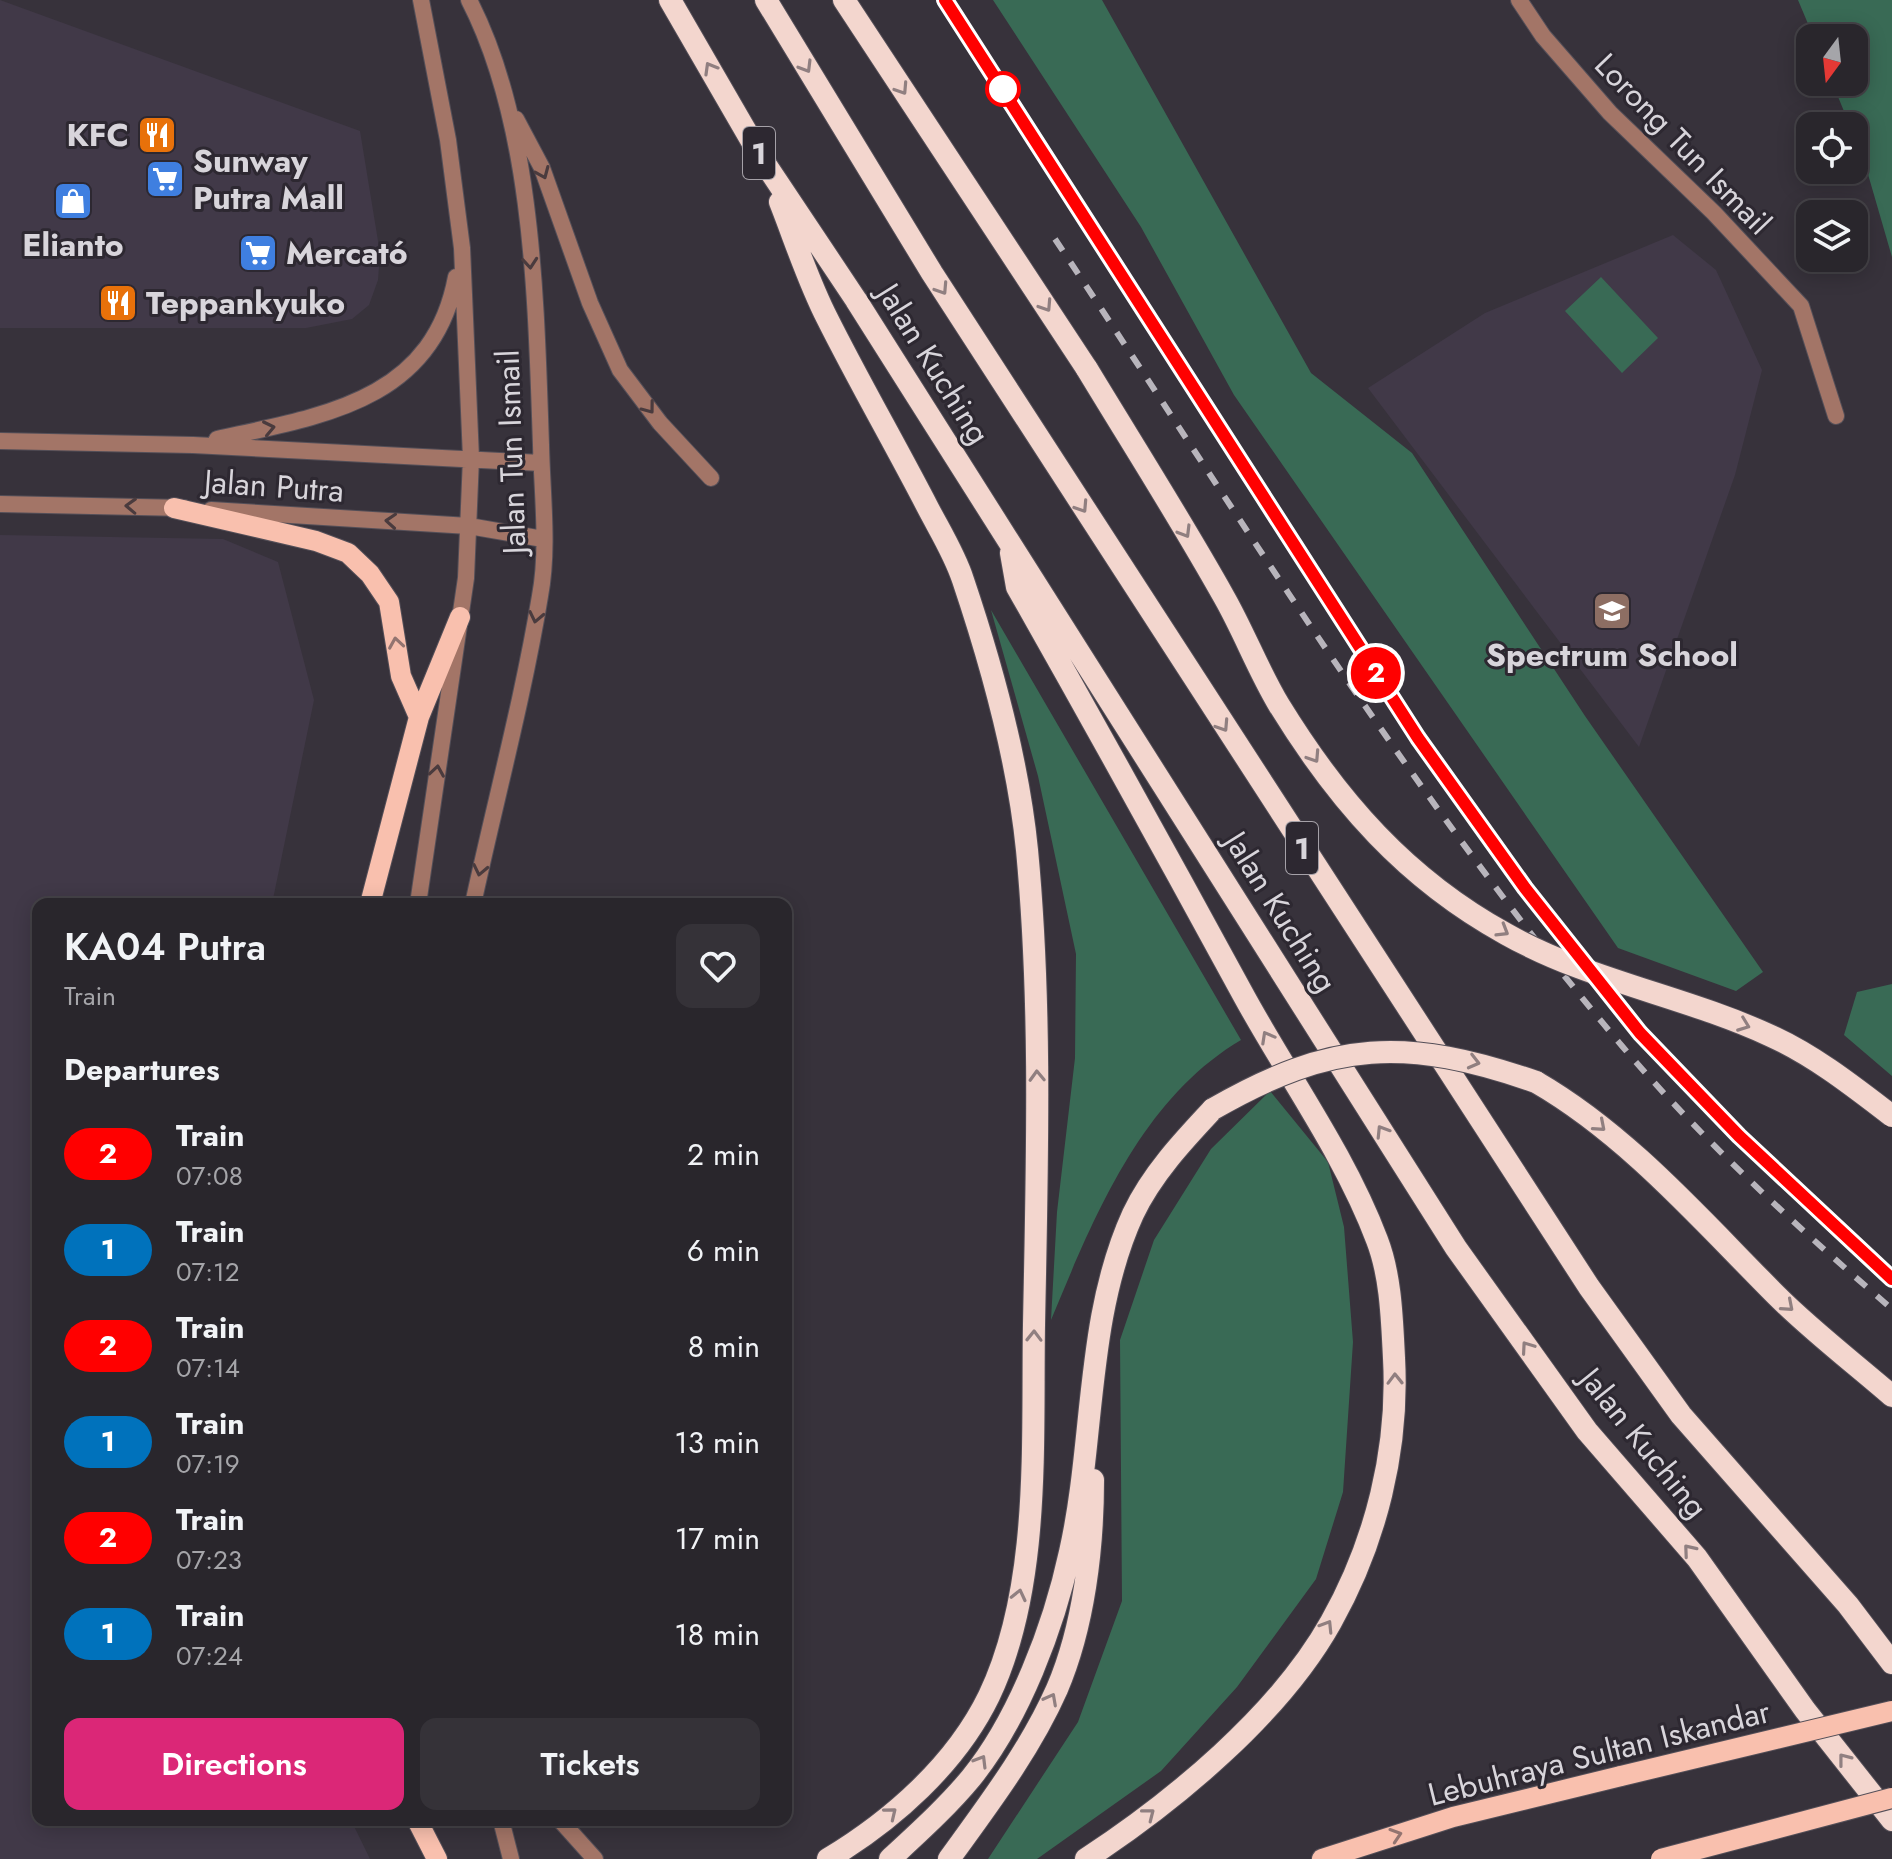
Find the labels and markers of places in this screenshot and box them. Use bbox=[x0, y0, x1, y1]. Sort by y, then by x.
unlabelled marker bbox=[986, 72, 1020, 106]
place label: KFC bbox=[67, 112, 129, 158]
restaurant icon: KFC bbox=[136, 114, 178, 156]
place label: Sunway Putra Mall bbox=[193, 138, 344, 221]
supermarket icon: Sunway Putra Mall bbox=[144, 158, 186, 200]
shop icon: Elianto bbox=[52, 180, 94, 222]
place label: Elianto bbox=[22, 222, 124, 268]
place label: Mercató bbox=[286, 230, 408, 276]
supermarket icon: Mercató bbox=[237, 232, 279, 274]
place label: Teppankyuko bbox=[146, 280, 345, 326]
restaurant icon: Teppankyuko bbox=[97, 282, 139, 324]
school or university icon: Spectrum School bbox=[1591, 590, 1633, 632]
place label: Spectrum School bbox=[1486, 632, 1738, 678]

